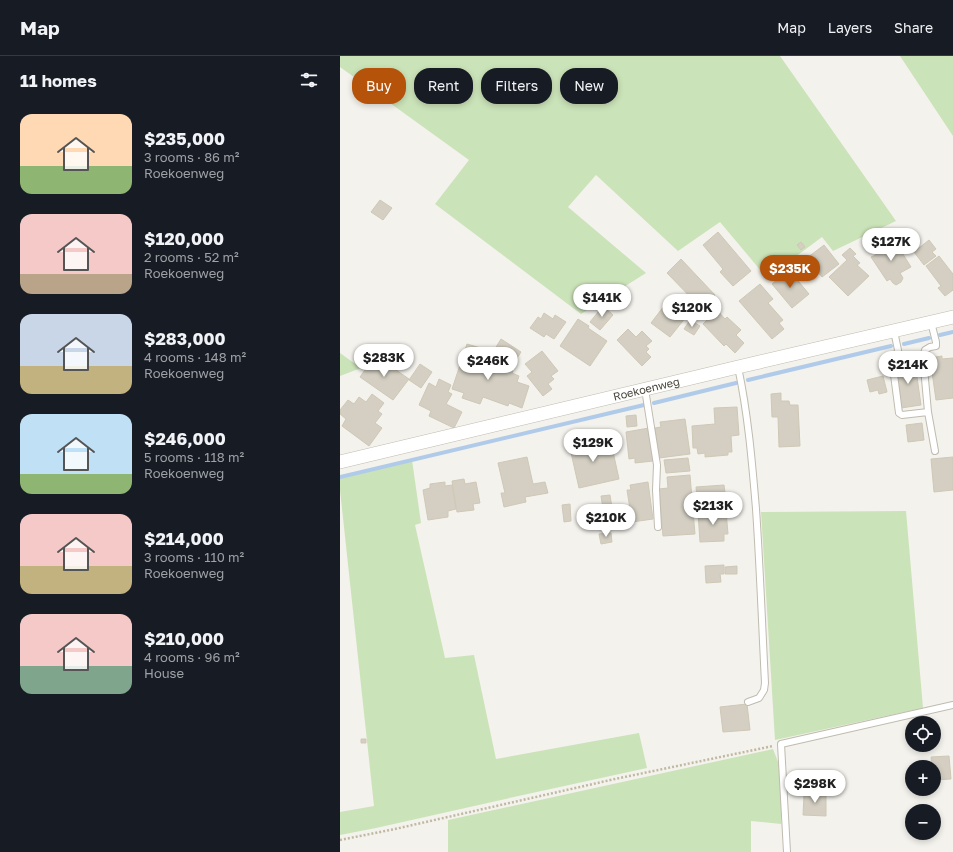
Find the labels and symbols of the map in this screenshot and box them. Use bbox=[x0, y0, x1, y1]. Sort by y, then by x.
pin: $127K bbox=[863, 228, 919, 262]
pin: $235K bbox=[762, 255, 818, 289]
pin: $141K bbox=[574, 284, 630, 318]
pin: $120K bbox=[664, 294, 720, 328]
pin: $283K bbox=[356, 344, 412, 378]
pin: $246K bbox=[460, 347, 516, 381]
pin: $214K bbox=[880, 351, 936, 385]
street label: Roekoenweg bbox=[612, 374, 681, 403]
pin: $129K bbox=[565, 429, 621, 463]
pin: $213K bbox=[685, 492, 741, 526]
pin: $210K bbox=[578, 504, 634, 538]
pin: $298K bbox=[787, 770, 843, 804]

